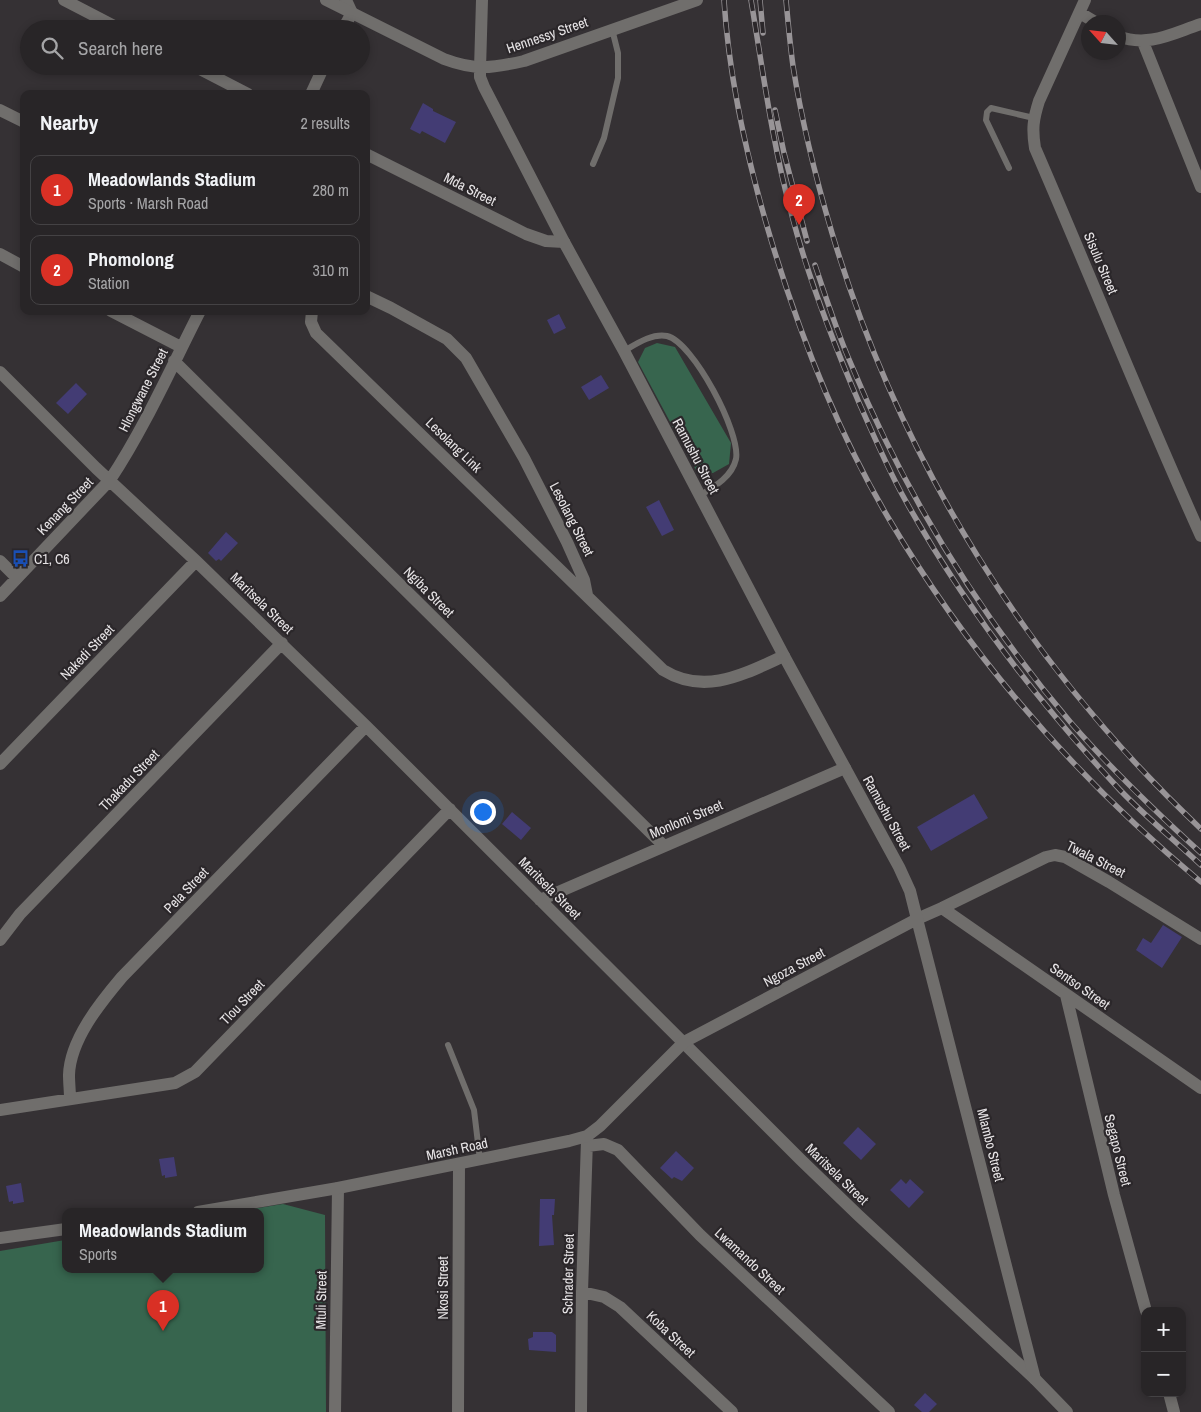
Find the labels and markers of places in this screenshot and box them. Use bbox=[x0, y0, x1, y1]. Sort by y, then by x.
pin: 2 bbox=[783, 184, 815, 225]
bus stop icon: C1, C6 bbox=[10, 549, 30, 569]
place label: C1, C6 bbox=[34, 550, 70, 568]
pin: 1 bbox=[147, 1290, 179, 1331]

